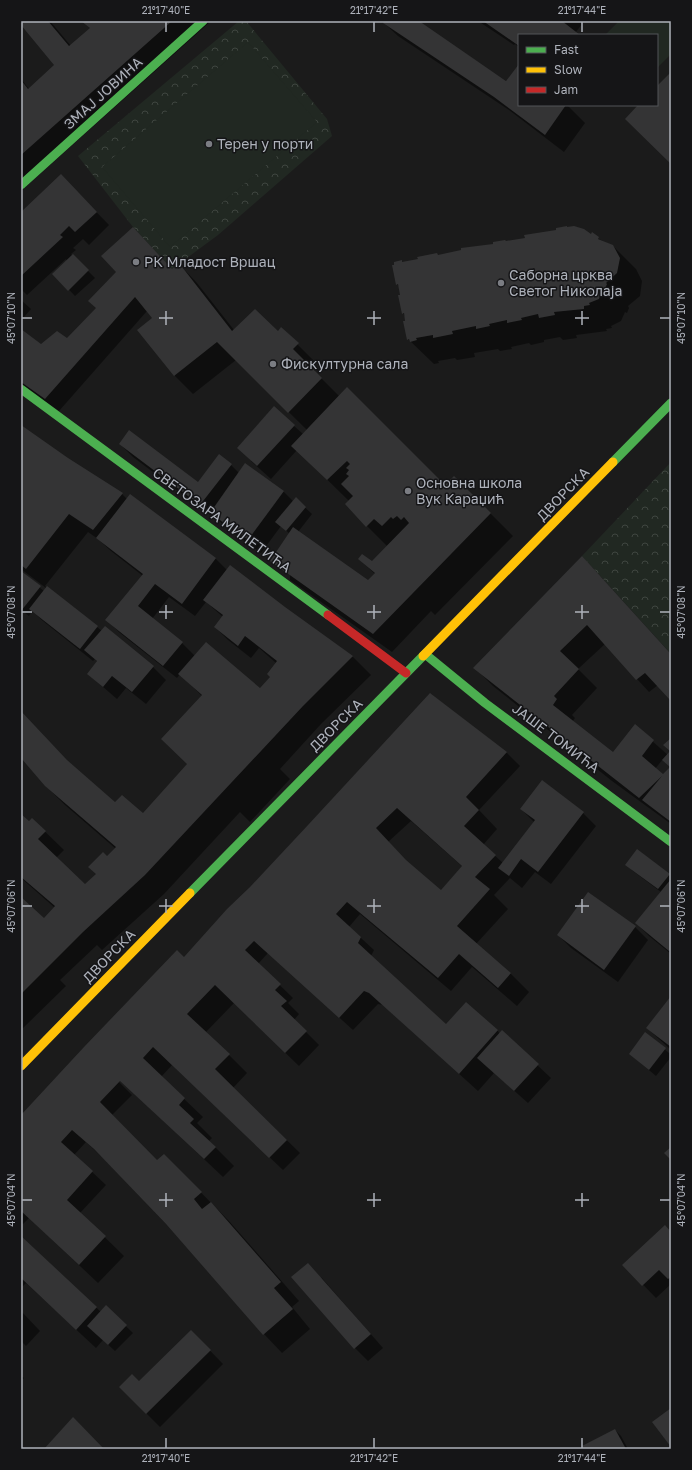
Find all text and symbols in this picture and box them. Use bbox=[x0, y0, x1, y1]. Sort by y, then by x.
text: 21°17'40"E bbox=[142, 4, 190, 16]
text: 21°17'42"E bbox=[350, 4, 398, 16]
text: 21°17'44"E bbox=[558, 4, 606, 16]
legend bbox=[518, 34, 658, 106]
text: Fast bbox=[554, 42, 579, 57]
street label: ЗМАЈ ЈОВИНА bbox=[60, 52, 146, 132]
text: Slow bbox=[554, 62, 582, 77]
text: Jam bbox=[554, 82, 578, 97]
place label: Терен у порти bbox=[217, 135, 313, 152]
marker: Терен у порти bbox=[204, 139, 214, 149]
place label: РК Младост Вршац bbox=[144, 253, 276, 270]
marker: РК Младост Вршац bbox=[131, 257, 141, 267]
place label: Саборна црква Светог Николаја bbox=[509, 266, 622, 299]
marker: Саборна црква Светог Николаја bbox=[496, 278, 506, 288]
text: 45°07'10"N bbox=[5, 292, 17, 344]
text: 45°07'10"N bbox=[675, 292, 687, 344]
place label: Фискултурна сала bbox=[281, 355, 408, 372]
marker: Фискултурна сала bbox=[268, 359, 278, 369]
street label: ДВОРСКА bbox=[533, 463, 593, 524]
street label: СВЕТОЗАРА МИЛЕТИЋА bbox=[150, 464, 295, 576]
place label: Основна школа Вук Караџић bbox=[416, 474, 522, 507]
marker: Основна школа Вук Караџић bbox=[403, 486, 413, 496]
text: 45°07'08"N bbox=[5, 585, 17, 639]
text: 45°07'08"N bbox=[675, 585, 687, 639]
street label: ДВОРСКА bbox=[306, 694, 366, 755]
street label: ЈАШЕ ТОМИЋА bbox=[509, 699, 604, 776]
text: 45°07'06"N bbox=[5, 879, 17, 933]
text: 45°07'06"N bbox=[675, 879, 687, 933]
street label: ДВОРСКА bbox=[79, 925, 139, 986]
text: 45°07'04"N bbox=[5, 1173, 17, 1227]
text: 45°07'04"N bbox=[675, 1173, 687, 1227]
text: 21°17'40"E bbox=[142, 1452, 190, 1464]
text: 21°17'42"E bbox=[350, 1452, 398, 1464]
text: 21°17'44"E bbox=[558, 1452, 606, 1464]

